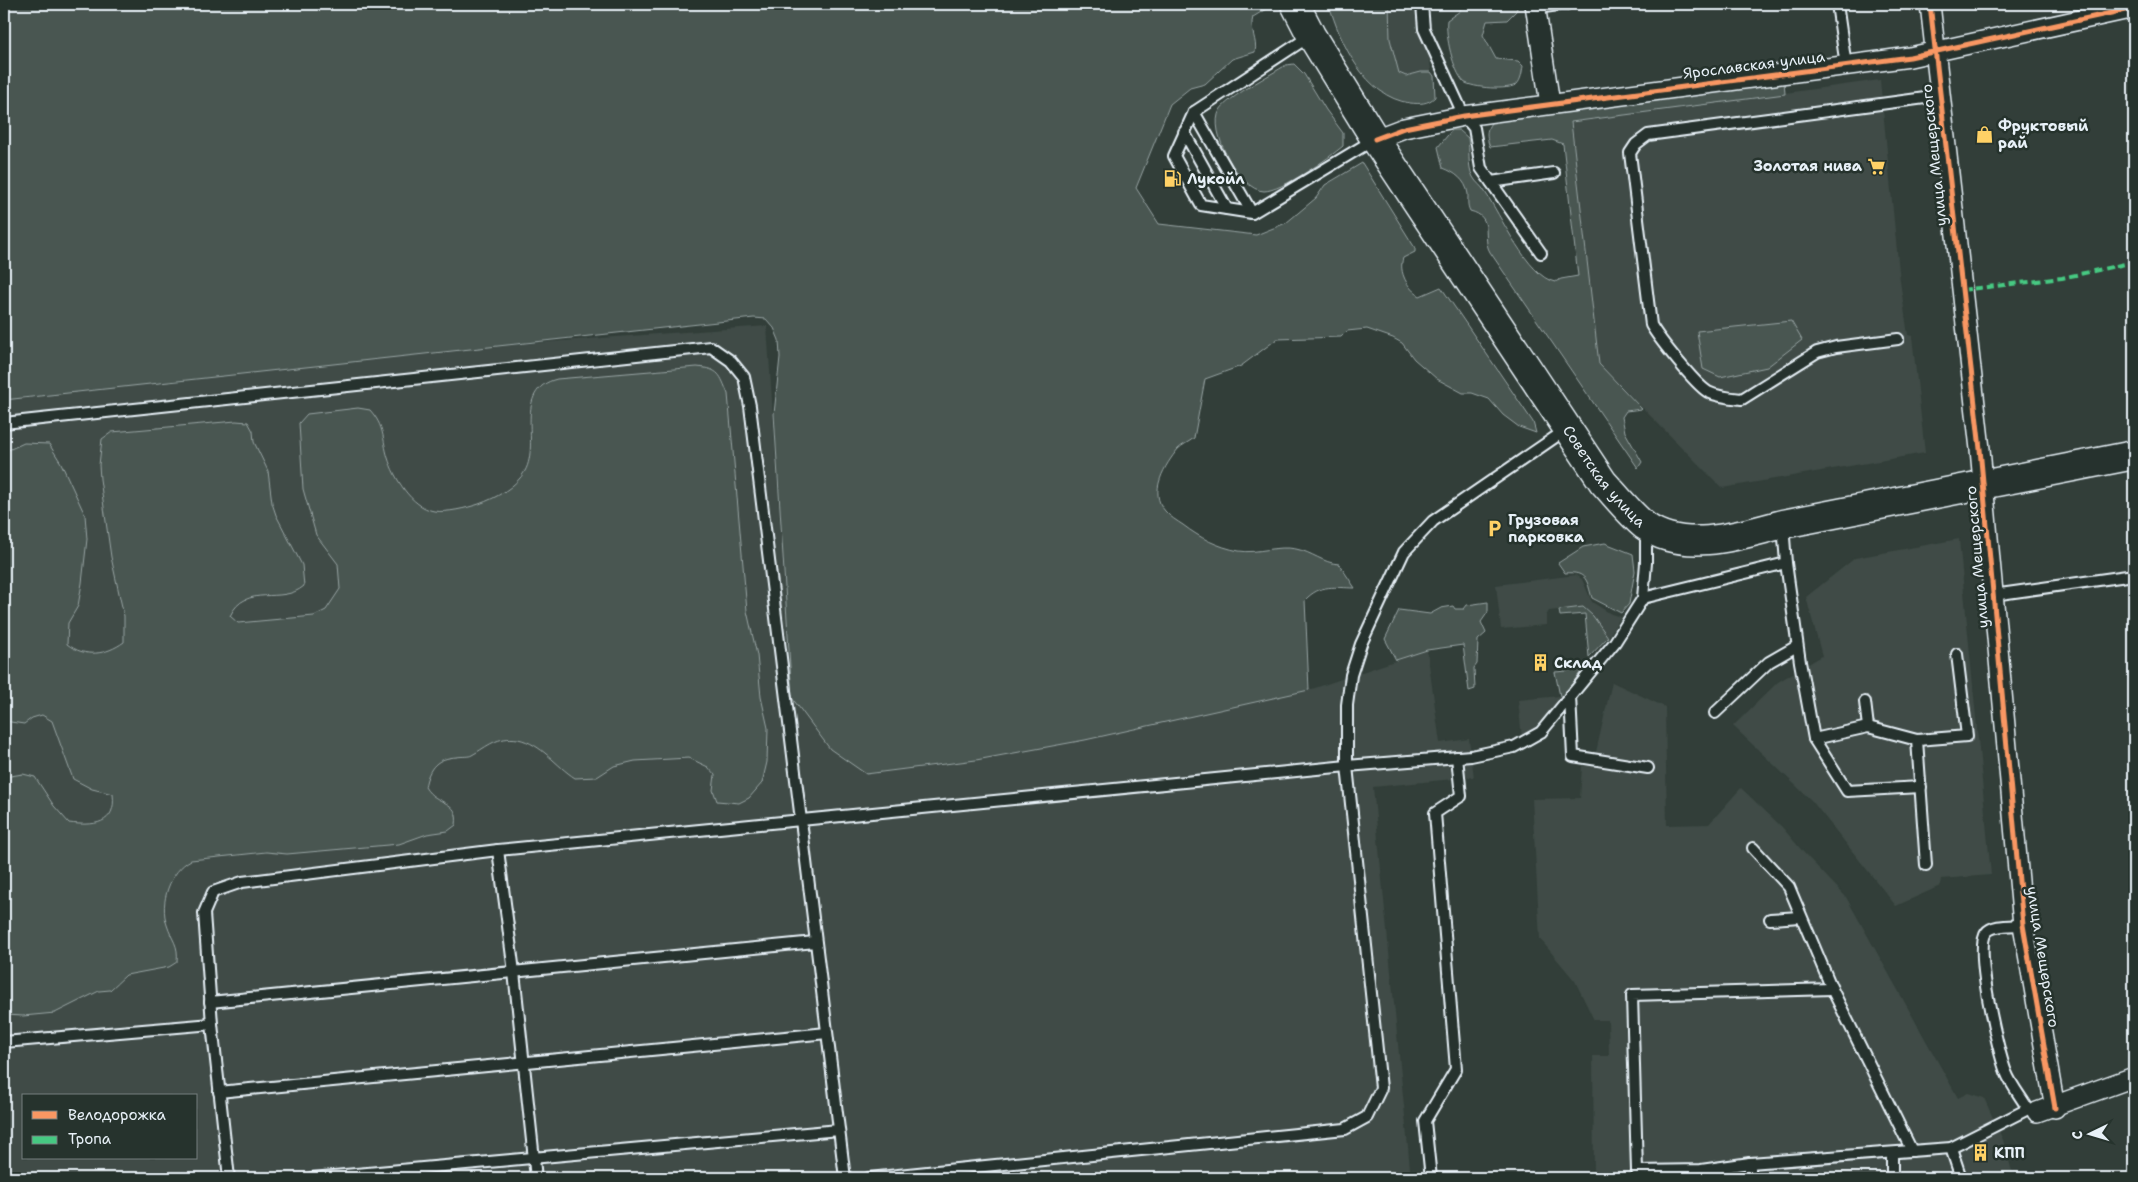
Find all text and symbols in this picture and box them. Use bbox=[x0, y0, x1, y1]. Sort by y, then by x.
street label: Ярославская улица bbox=[1682, 46, 1827, 84]
street label: улица Мещерского bbox=[1917, 83, 1951, 227]
place label: Фруктовый рай bbox=[1998, 116, 2089, 153]
shop icon: Фруктовый рай bbox=[1974, 125, 1994, 145]
place label: Золотая нива bbox=[1754, 156, 1863, 176]
supermarket icon: Золотая нива bbox=[1866, 156, 1886, 176]
fuel station icon: Лукойл bbox=[1163, 169, 1183, 189]
place label: Лукойл bbox=[1187, 169, 1245, 189]
street label: Советская улица bbox=[1558, 422, 1650, 532]
street label: улица Мещерского bbox=[1961, 485, 1993, 629]
place label: Грузовая парковка bbox=[1508, 510, 1585, 547]
parking icon: Грузовая парковка bbox=[1484, 519, 1504, 539]
building icon: Склад bbox=[1530, 653, 1550, 673]
place label: Склад bbox=[1554, 653, 1603, 673]
street label: улица Мещерского bbox=[2022, 885, 2064, 1029]
legend bbox=[22, 1094, 198, 1160]
text: Велодорожка bbox=[68, 1105, 167, 1125]
north arrow bbox=[2066, 1110, 2116, 1160]
text: Тропа bbox=[68, 1129, 112, 1149]
text: С bbox=[2068, 1130, 2086, 1140]
building icon: КПП bbox=[1970, 1143, 1990, 1163]
place label: КПП bbox=[1994, 1143, 2025, 1163]

